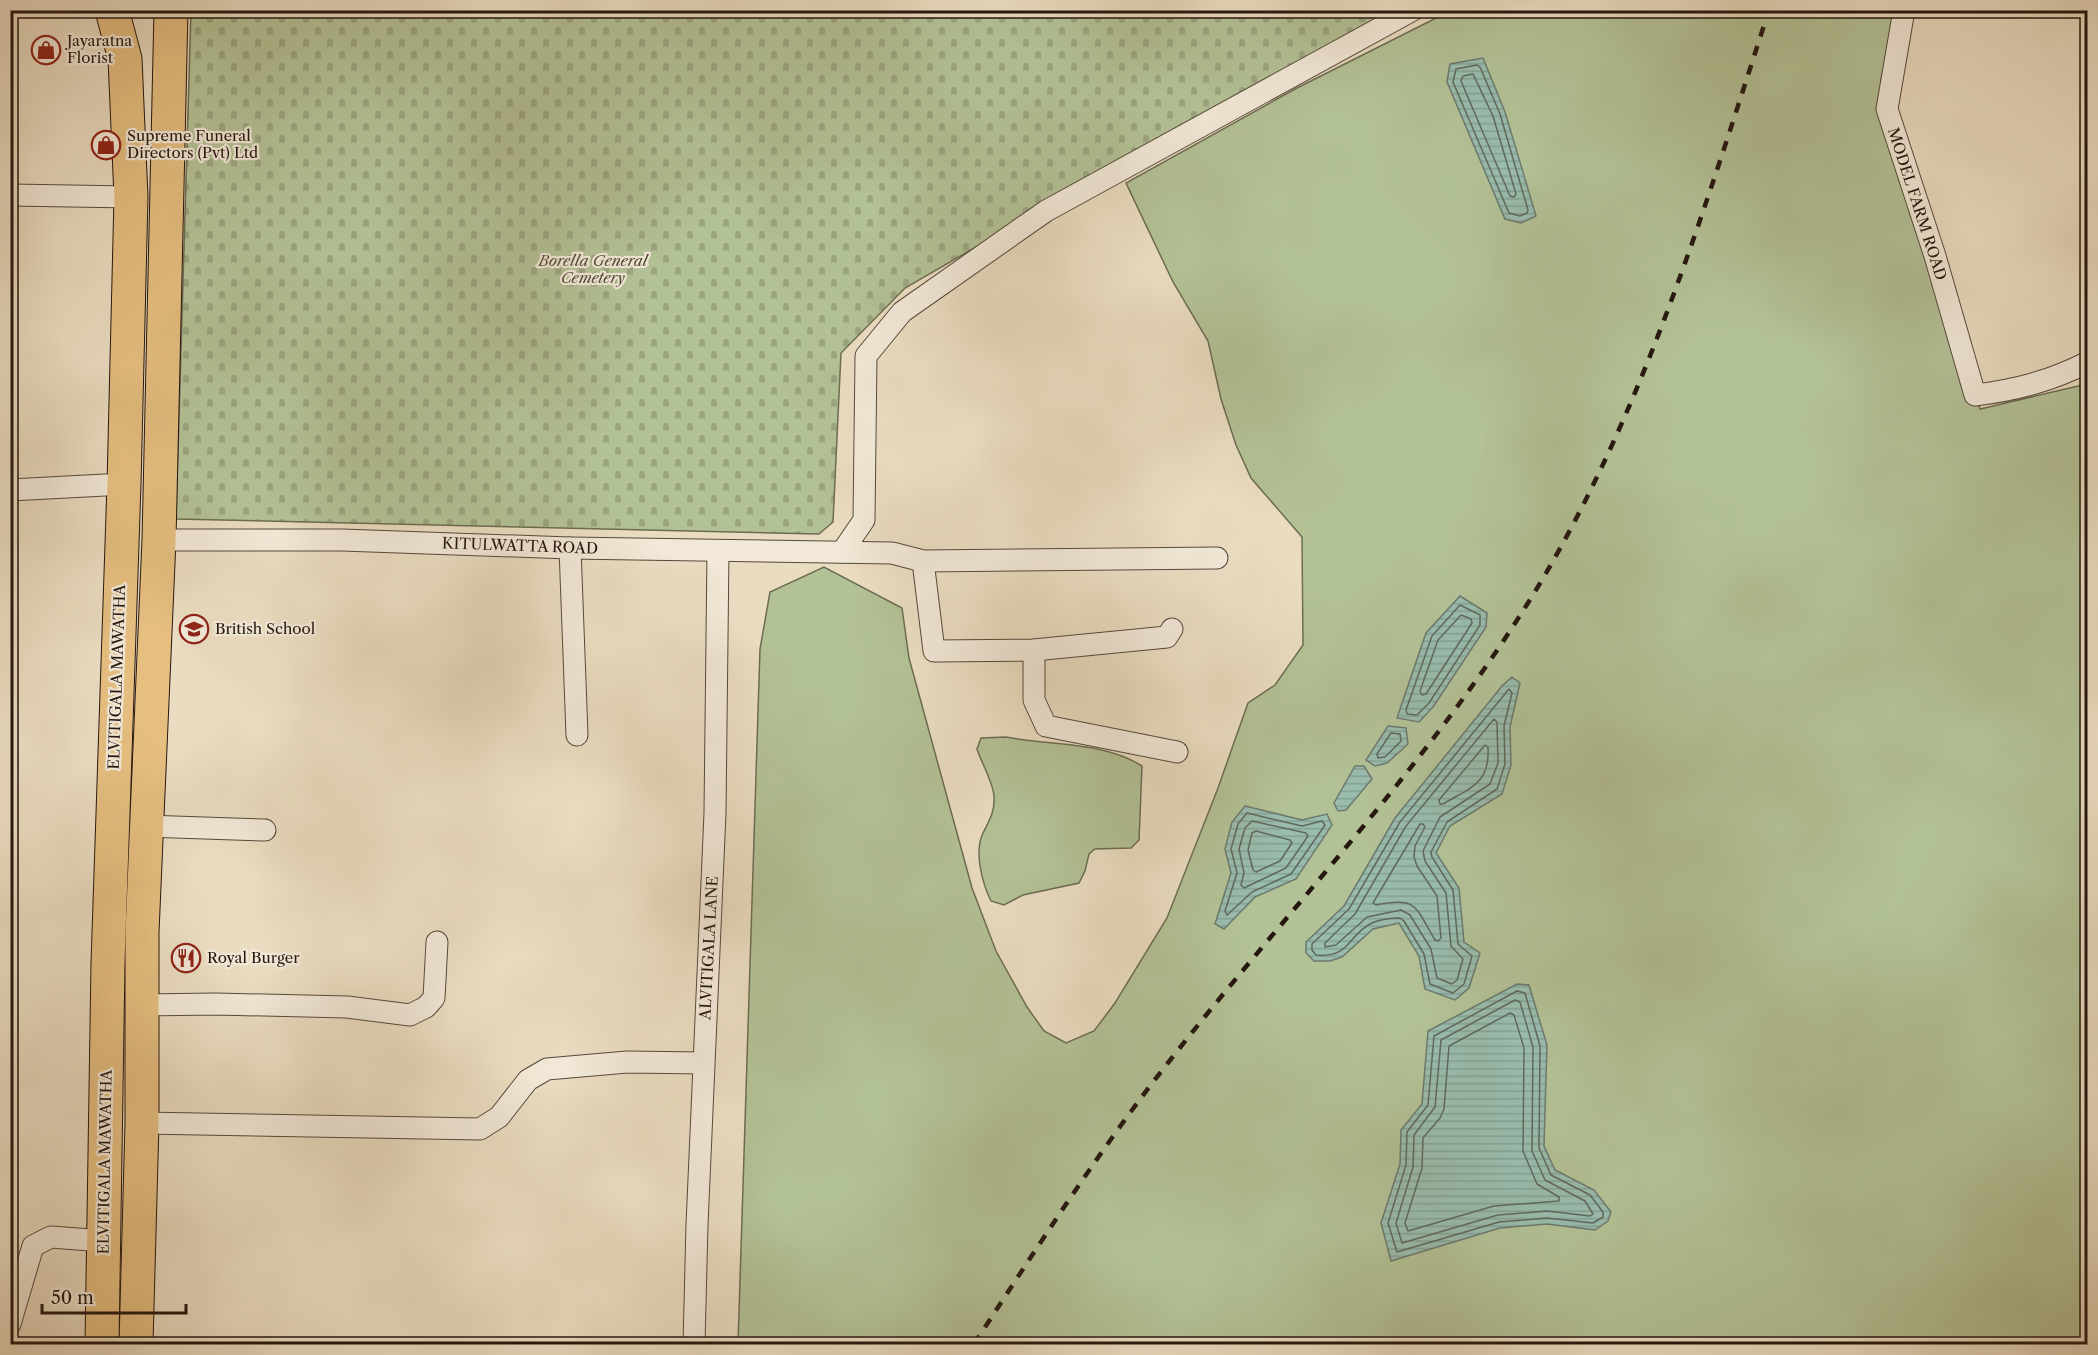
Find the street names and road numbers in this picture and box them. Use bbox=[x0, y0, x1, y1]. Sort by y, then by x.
street label: MODEL FARM ROAD bbox=[1884, 125, 1951, 283]
street label: KITULWATTA ROAD bbox=[442, 533, 598, 558]
street label: ELVITIGALA MAWATHA bbox=[104, 583, 129, 770]
street label: ALVITIGALA LANE bbox=[695, 876, 722, 1021]
street label: ELVITIGALA MAWATHA bbox=[93, 1068, 116, 1255]

